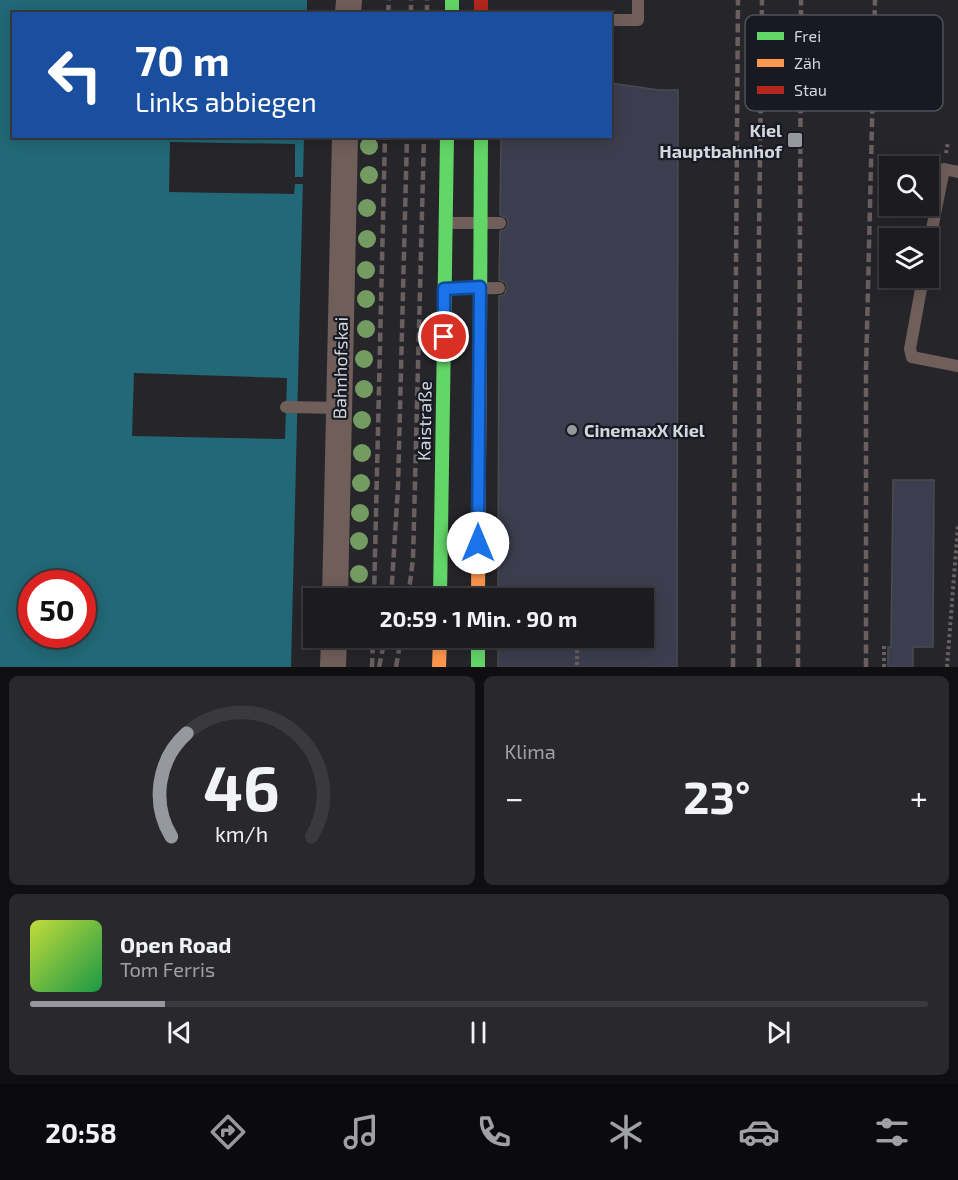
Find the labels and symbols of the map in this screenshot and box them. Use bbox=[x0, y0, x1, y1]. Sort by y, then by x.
legend bbox=[745, 15, 943, 111]
text: Frei bbox=[794, 26, 821, 45]
text: Zäh bbox=[794, 53, 821, 72]
text: Stau bbox=[794, 80, 827, 99]
place label: Kiel Hauptbahnhof bbox=[659, 119, 783, 162]
marker: Kiel Hauptbahnhof bbox=[786, 131, 804, 149]
pin bbox=[418, 311, 469, 362]
street label: Bahnhofskai bbox=[328, 317, 352, 419]
street label: Kaistraße bbox=[412, 381, 436, 461]
place label: CinemaxX Kiel bbox=[584, 419, 705, 441]
marker: CinemaxX Kiel bbox=[565, 423, 579, 437]
position arrow bbox=[446, 511, 510, 575]
speed limit sign: 50 bbox=[18, 570, 96, 648]

